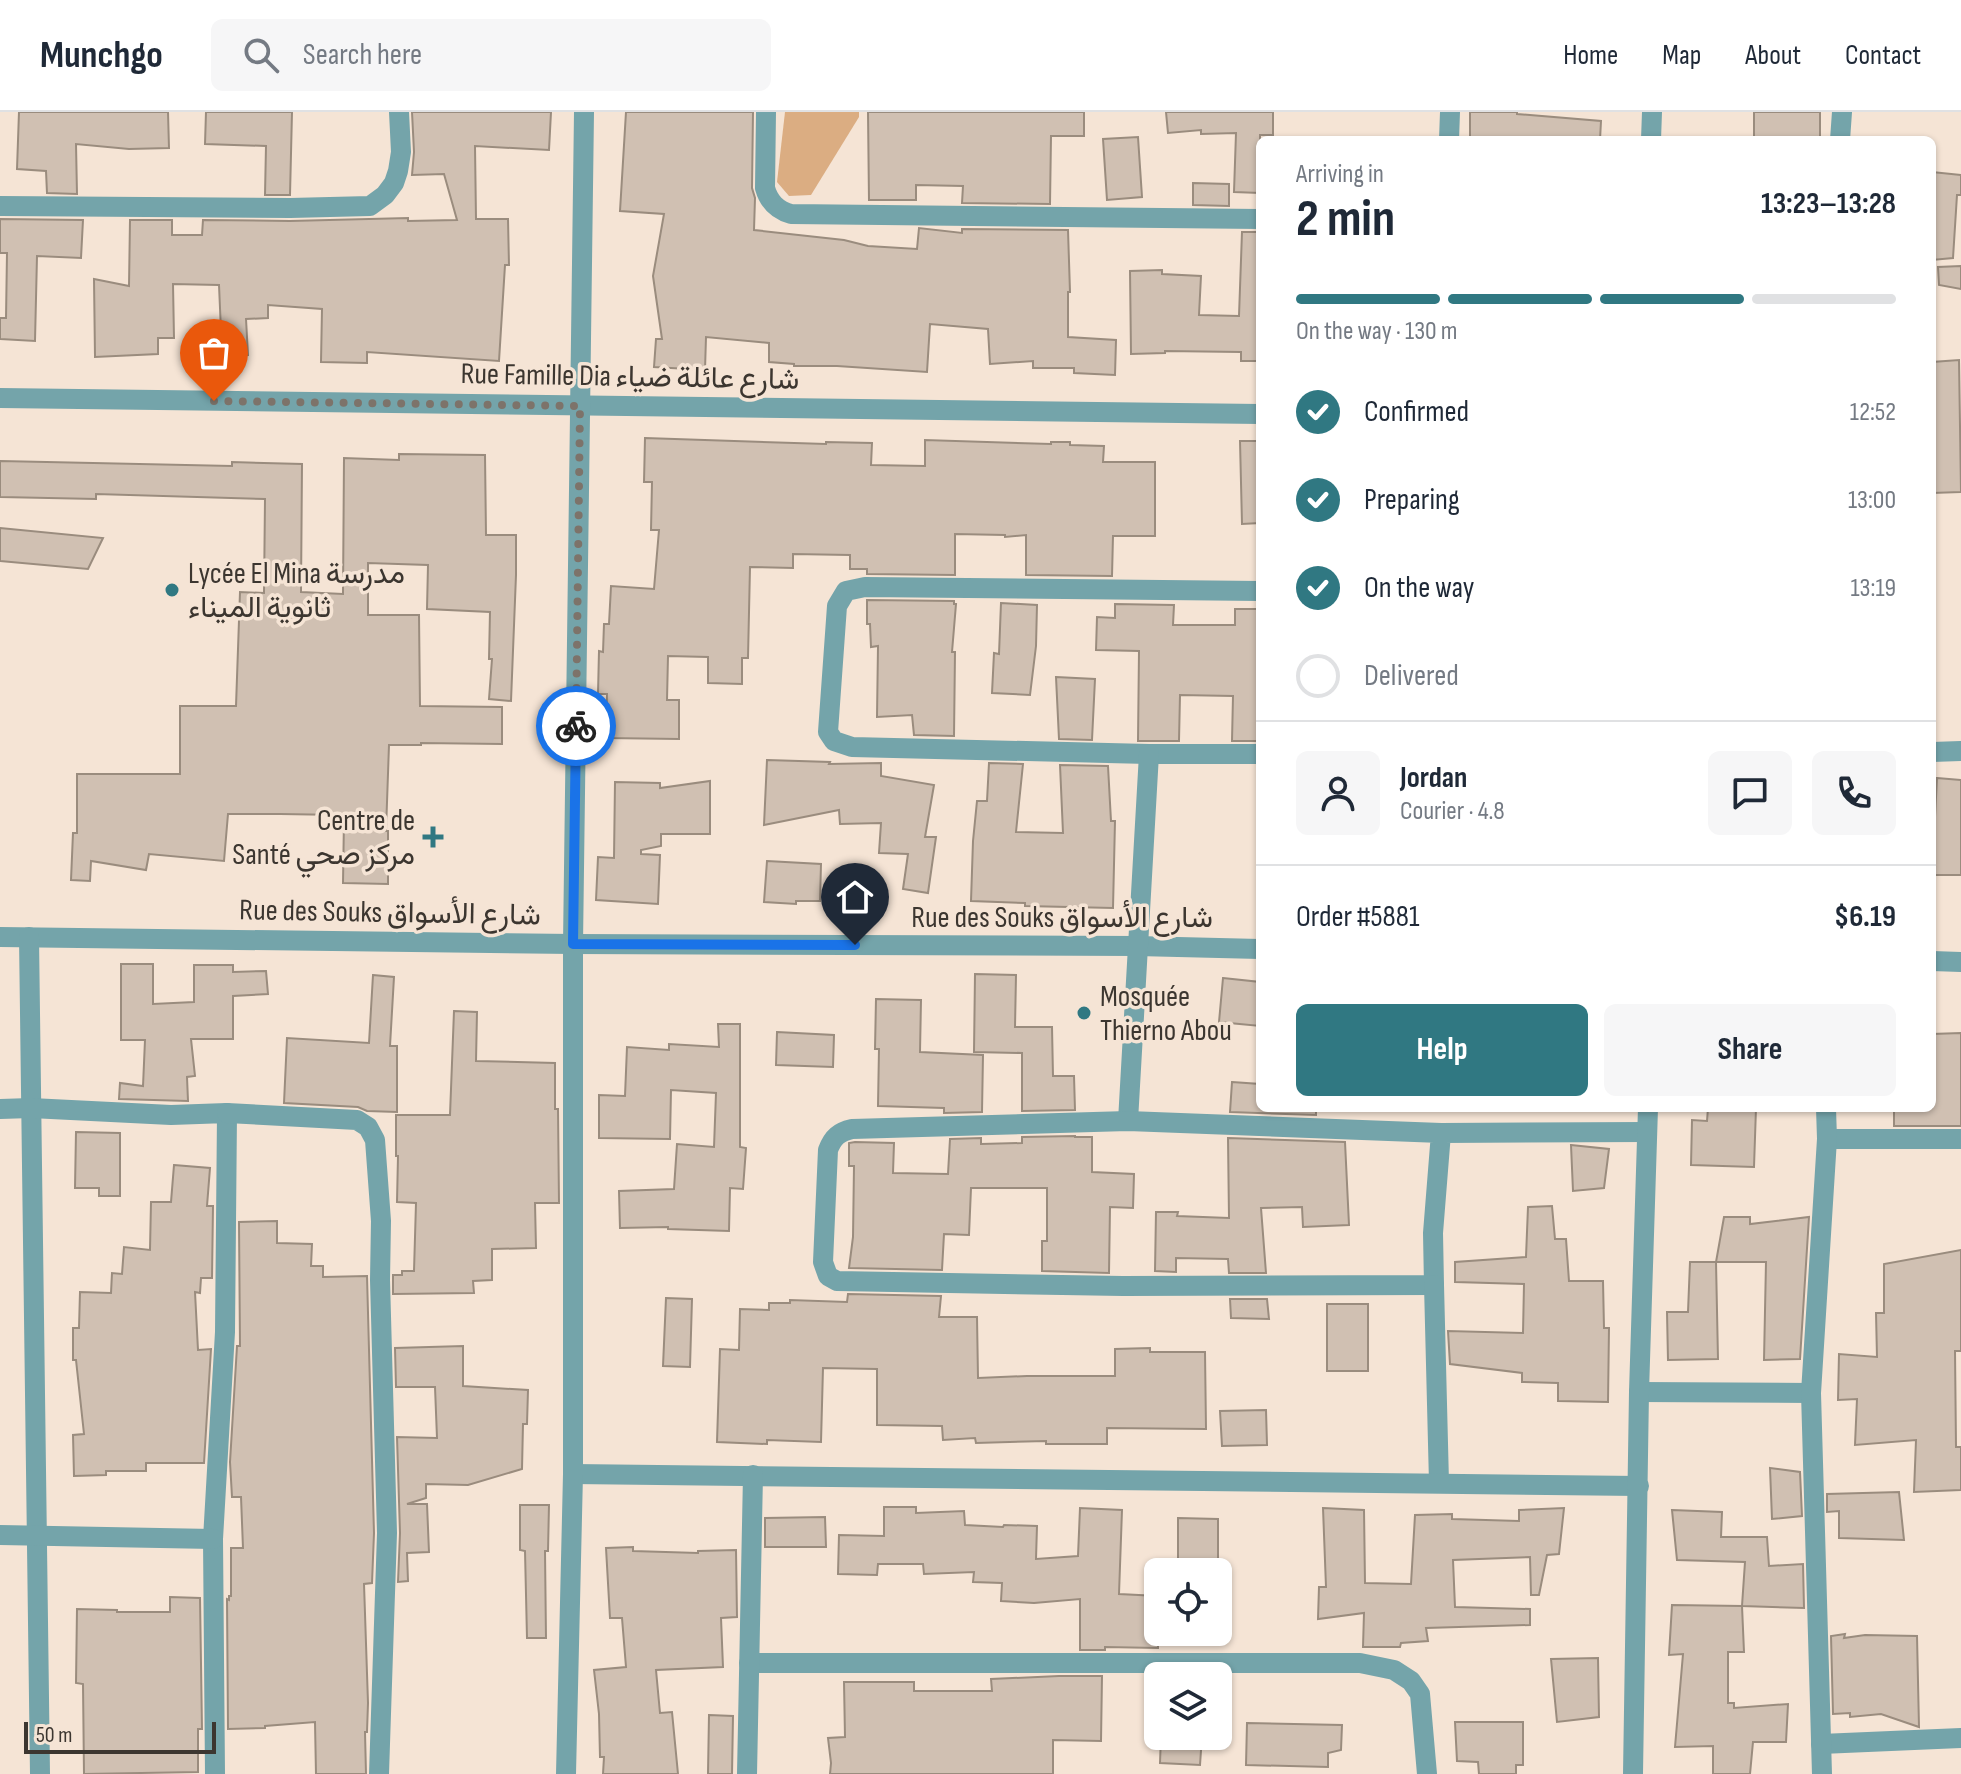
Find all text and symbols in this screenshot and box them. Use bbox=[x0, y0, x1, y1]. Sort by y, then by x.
search box bbox=[211, 19, 771, 91]
text: Munchgo bbox=[40, 33, 163, 78]
icon: search bbox=[239, 33, 283, 77]
text: Search here bbox=[303, 37, 422, 73]
text: Home bbox=[1563, 39, 1618, 72]
text: Map bbox=[1662, 39, 1701, 72]
text: About bbox=[1745, 39, 1801, 72]
text: Contact bbox=[1845, 39, 1921, 72]
text: Arriving in bbox=[1296, 159, 1384, 190]
text: 13:23–13:28 bbox=[1761, 186, 1896, 222]
text: 2 min bbox=[1296, 188, 1395, 251]
text: On the way · 130 m bbox=[1296, 316, 1458, 347]
pin bbox=[180, 319, 248, 401]
icon: bag bbox=[192, 331, 236, 375]
street label: Rue Famille Dia شارع عائلة ضياء bbox=[460, 356, 800, 399]
icon: check bbox=[1296, 390, 1340, 434]
text: Confirmed bbox=[1364, 394, 1469, 430]
text: 12:52 bbox=[1850, 397, 1896, 428]
icon: check bbox=[1296, 478, 1340, 522]
text: Preparing bbox=[1364, 482, 1460, 518]
text: 13:00 bbox=[1848, 485, 1896, 516]
place label: Lycée El Mina مدرسة ثانوية الميناء bbox=[188, 556, 405, 626]
icon: check bbox=[1296, 566, 1340, 610]
text: On the way bbox=[1364, 570, 1474, 606]
text: 13:19 bbox=[1850, 573, 1896, 604]
marker: Lycée El Mina مدرسة ثانوية الميناء bbox=[163, 581, 181, 599]
text: Delivered bbox=[1364, 658, 1459, 694]
courier bbox=[536, 686, 616, 766]
icon: bike bbox=[554, 704, 598, 748]
button: person bbox=[1296, 751, 1380, 835]
button: chat bbox=[1708, 751, 1792, 835]
button: phone bbox=[1812, 751, 1896, 835]
text: Jordan bbox=[1400, 760, 1467, 796]
text: Courier · 4.8 bbox=[1400, 796, 1505, 827]
place label: Centre de Santé مركز صحي bbox=[232, 803, 415, 878]
marker: Centre de Santé مركز صحي bbox=[422, 826, 444, 848]
pin bbox=[821, 863, 889, 945]
icon: home bbox=[833, 875, 877, 919]
street label: Rue des Souks شارع الأسواق bbox=[239, 892, 541, 935]
text: Order #5881 bbox=[1296, 899, 1419, 935]
text: $6.19 bbox=[1834, 899, 1896, 935]
street label: Rue des Souks شارع الأسواق bbox=[911, 900, 1213, 937]
place label: Mosquée Thierno Abou bbox=[1100, 979, 1232, 1049]
marker: Mosquée Thierno Abou bbox=[1075, 1004, 1093, 1022]
button: Help bbox=[1296, 1004, 1588, 1096]
button: Share bbox=[1604, 1004, 1896, 1096]
map controls bbox=[1144, 1558, 1232, 1750]
button: locate bbox=[1144, 1558, 1232, 1646]
button: layers bbox=[1144, 1662, 1232, 1750]
scale bar bbox=[24, 1718, 216, 1754]
text: 50 m bbox=[36, 1722, 72, 1749]

